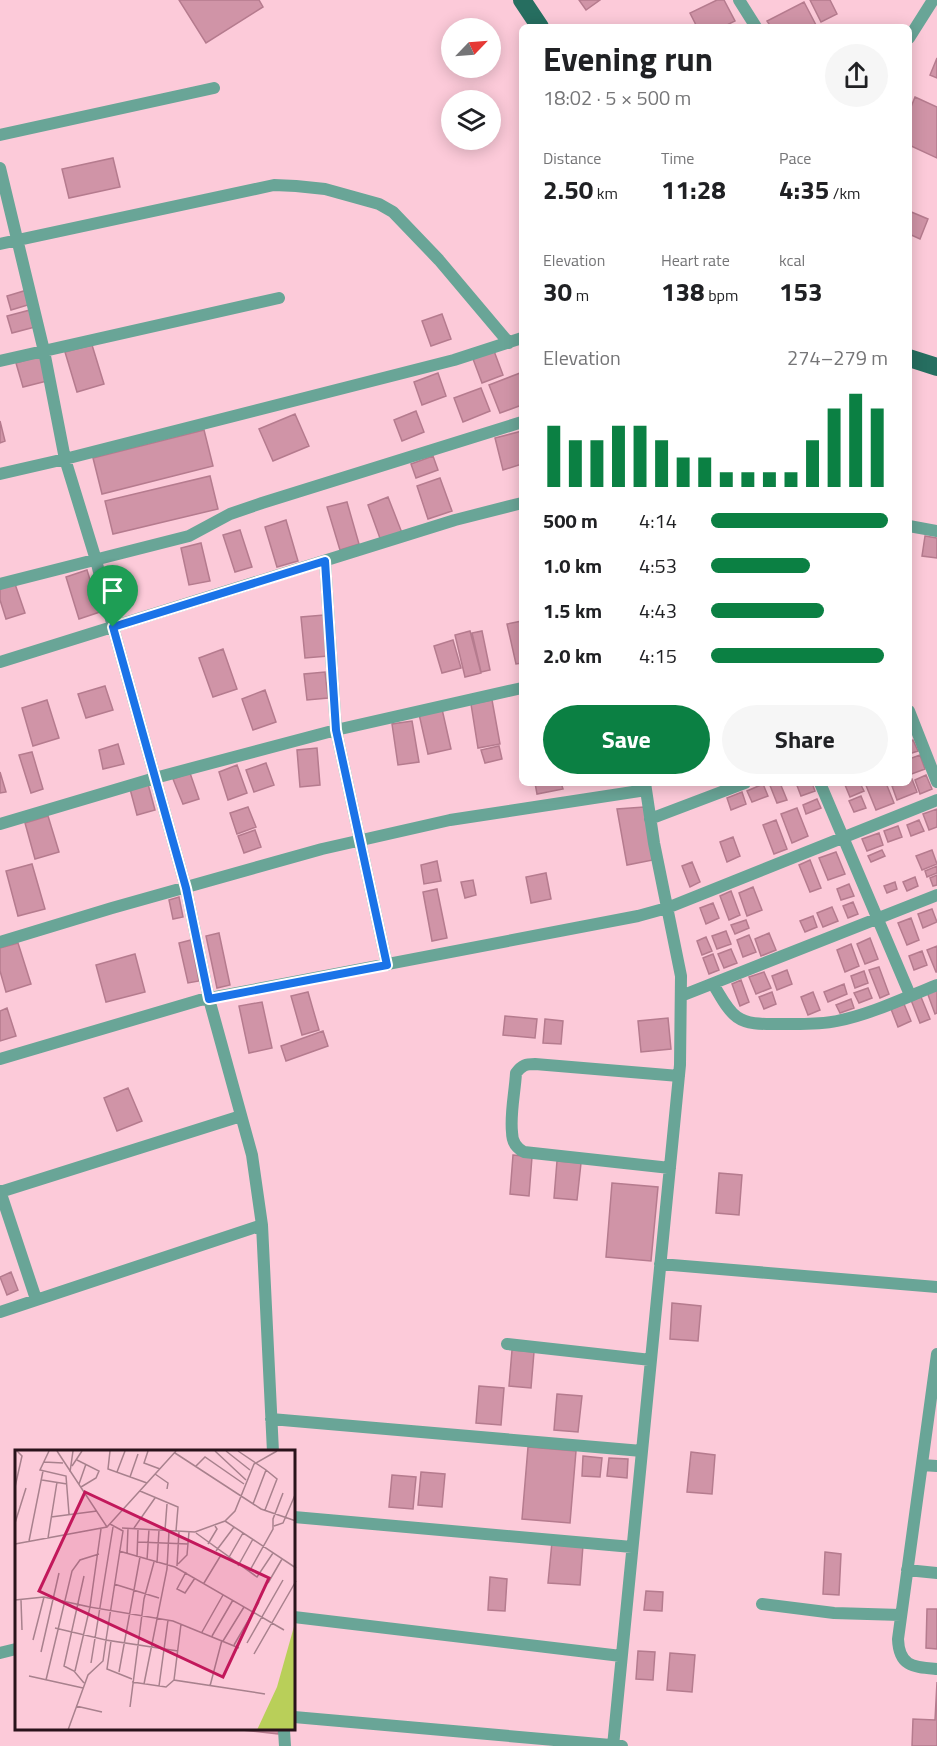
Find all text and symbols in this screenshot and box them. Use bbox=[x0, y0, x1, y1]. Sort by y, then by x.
north arrow bbox=[441, 18, 501, 78]
map controls bbox=[441, 18, 501, 150]
text: Evening run bbox=[543, 34, 713, 84]
button: share bbox=[825, 44, 888, 107]
text: 18:02 · 5 × 500 m bbox=[543, 82, 691, 113]
button: layers bbox=[441, 90, 501, 150]
text: Distance bbox=[543, 146, 601, 170]
text: Time bbox=[661, 146, 694, 170]
text: Pace bbox=[779, 146, 811, 170]
text: 2.50 bbox=[543, 170, 593, 209]
text: 11:28 bbox=[661, 170, 726, 209]
text: 4:35 bbox=[779, 170, 829, 209]
text: km bbox=[593, 181, 618, 205]
text: /km bbox=[829, 181, 861, 205]
text: Elevation bbox=[543, 248, 605, 272]
text: Heart rate bbox=[661, 248, 730, 272]
text: kcal bbox=[779, 248, 805, 272]
text: 30 bbox=[543, 272, 572, 311]
text: 138 bbox=[661, 272, 705, 311]
text: 153 bbox=[779, 272, 823, 311]
text: m bbox=[572, 283, 589, 307]
text: bpm bbox=[705, 283, 738, 307]
text: Elevation bbox=[543, 342, 621, 373]
text: 274–279 m bbox=[787, 342, 888, 373]
text: 500 m bbox=[543, 505, 598, 536]
text: 4:14 bbox=[639, 505, 677, 536]
text: 1.0 km bbox=[543, 550, 602, 581]
text: 4:53 bbox=[639, 550, 677, 581]
pin bbox=[87, 565, 138, 627]
icon: arrive bbox=[96, 574, 129, 607]
text: 1.5 km bbox=[543, 595, 602, 626]
text: 4:43 bbox=[639, 595, 677, 626]
text: 2.0 km bbox=[543, 640, 602, 671]
text: 4:15 bbox=[639, 640, 677, 671]
button: Save bbox=[543, 705, 710, 774]
button: Share bbox=[722, 705, 888, 774]
inset map bbox=[15, 1450, 296, 1731]

